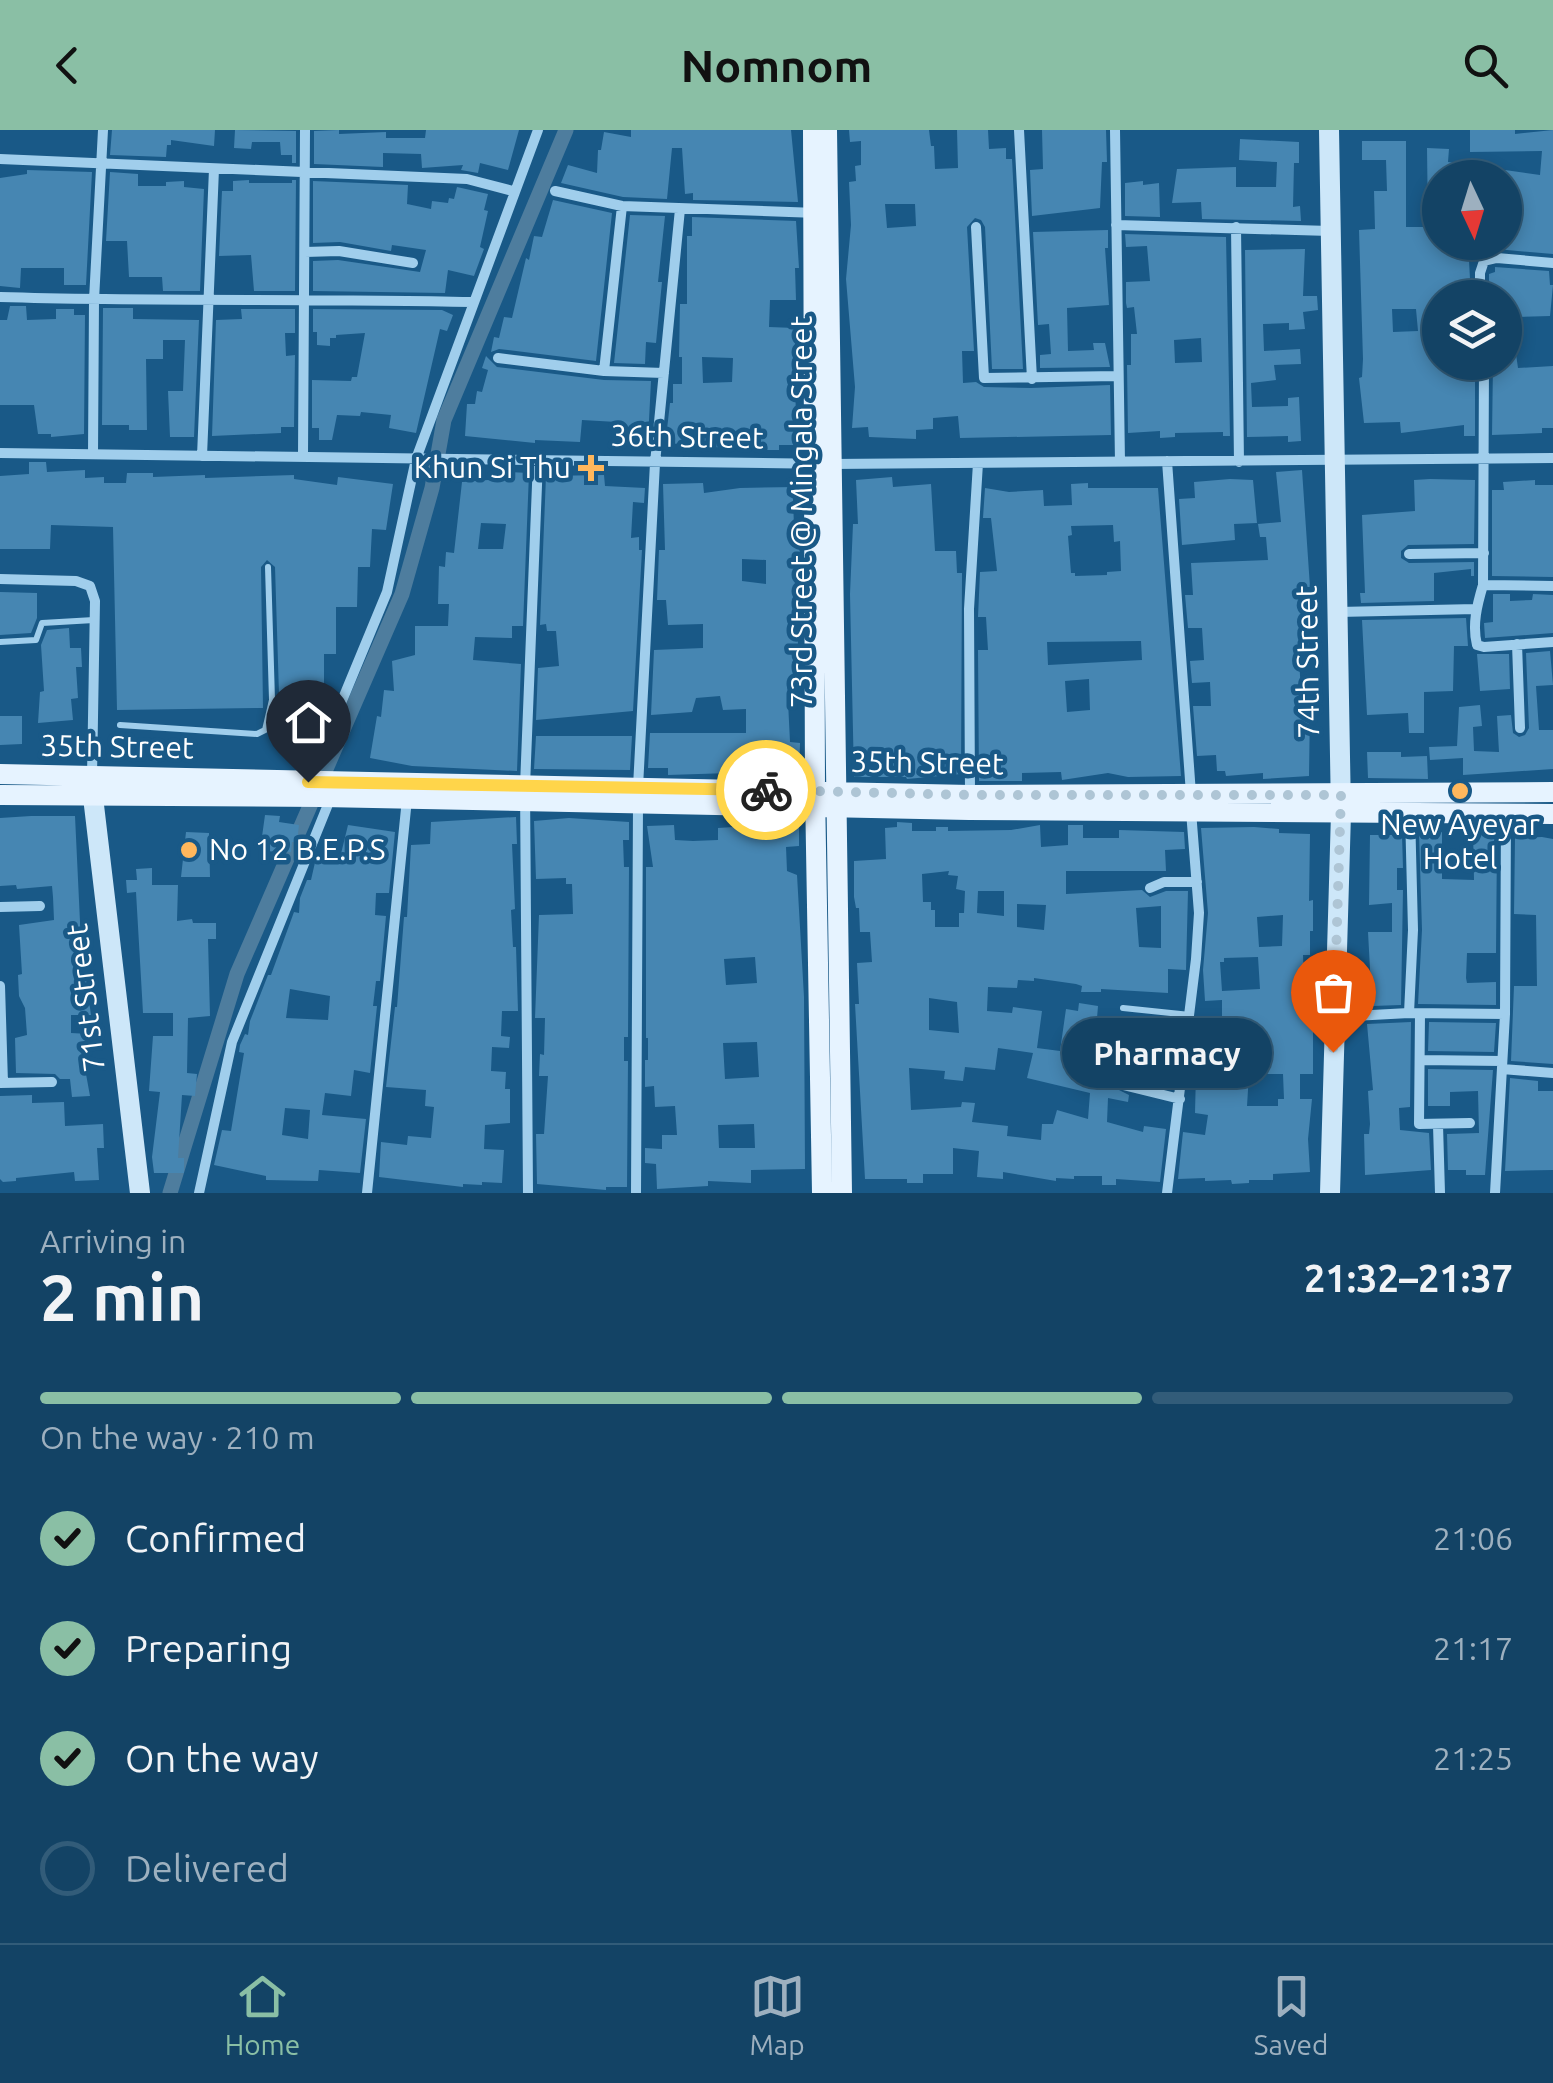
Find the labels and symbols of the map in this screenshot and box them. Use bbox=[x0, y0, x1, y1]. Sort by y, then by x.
north arrow bbox=[1422, 160, 1522, 260]
street label: 73rd Street @ Mingala Street bbox=[784, 316, 818, 708]
street label: 36th Street bbox=[610, 418, 764, 454]
place label: Khun Si Thu bbox=[414, 450, 571, 484]
marker: Khun Si Thu bbox=[580, 457, 602, 479]
street label: 74th Street bbox=[1289, 585, 1325, 739]
pin bbox=[266, 680, 351, 783]
street label: 35th Street bbox=[40, 728, 194, 764]
courier bbox=[716, 740, 816, 840]
street label: 35th Street bbox=[850, 744, 1004, 780]
marker: New Ayeyar Hotel bbox=[1449, 780, 1471, 802]
place label: New Ayeyar Hotel bbox=[1380, 807, 1540, 875]
place label: No 12 B.E.P.S bbox=[209, 832, 386, 866]
marker: No 12 B.E.P.S bbox=[178, 839, 200, 861]
street label: 71st Street bbox=[59, 922, 111, 1074]
pin bbox=[1291, 950, 1376, 1053]
callout: Pharmacy bbox=[1063, 1017, 1273, 1087]

